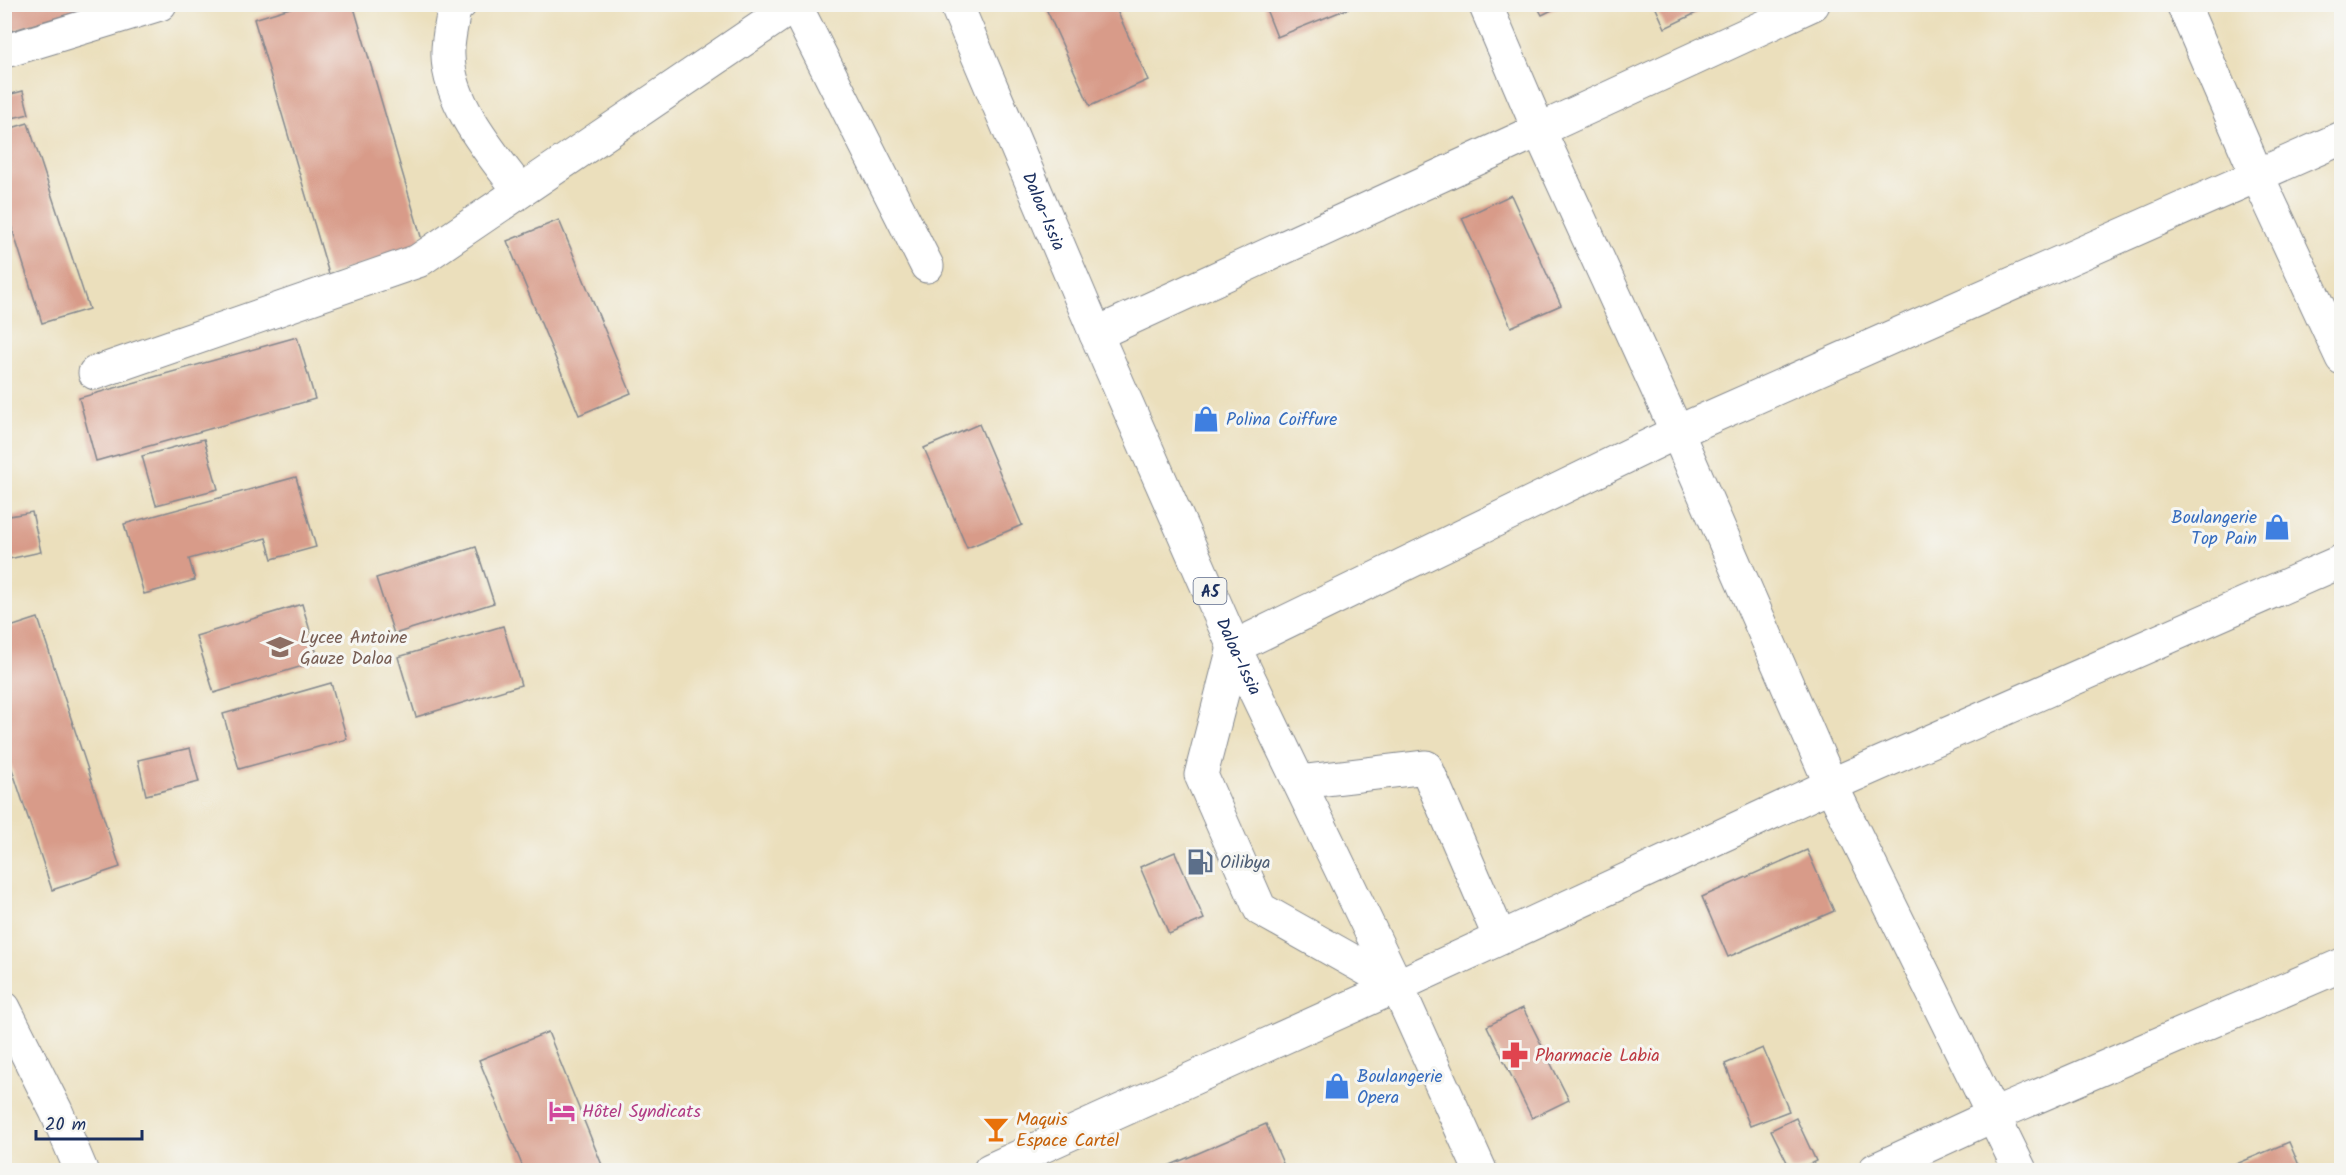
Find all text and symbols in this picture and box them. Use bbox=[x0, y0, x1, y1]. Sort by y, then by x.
street label: Daloa-Issia bbox=[1013, 168, 1072, 256]
shop icon: Polina Coiffure bbox=[1191, 404, 1221, 434]
place label: Polina Coiffure bbox=[1226, 406, 1337, 435]
place label: Boulangerie Top Pain bbox=[2171, 504, 2257, 554]
shop icon: Boulangerie Top Pain bbox=[2262, 512, 2292, 542]
road number: A5 bbox=[1194, 578, 1226, 604]
street label: Daloa-Issia bbox=[1207, 613, 1268, 701]
place label: Lycee Antoine Gauze Daloa bbox=[300, 624, 407, 674]
school or university icon: Lycee Antoine Gauze Daloa bbox=[265, 632, 295, 662]
fuel station icon: Oilibya bbox=[1185, 847, 1215, 877]
place label: Oilibya bbox=[1220, 849, 1270, 878]
pharmacy icon: Pharmacie Labia bbox=[1500, 1040, 1530, 1070]
place label: Pharmacie Labia bbox=[1535, 1042, 1660, 1071]
place label: Boulangerie Opera bbox=[1357, 1063, 1443, 1113]
shop icon: Boulangerie Opera bbox=[1322, 1071, 1352, 1101]
hotel icon: Hôtel Syndicats bbox=[547, 1096, 577, 1126]
place label: Hôtel Syndicats bbox=[582, 1098, 701, 1127]
scale bar bbox=[36, 1103, 142, 1141]
place label: Maquis Espace Cartel bbox=[1016, 1106, 1120, 1156]
text: 20 m bbox=[45, 1111, 86, 1140]
bar icon: Maquis Espace Cartel bbox=[981, 1114, 1011, 1144]

